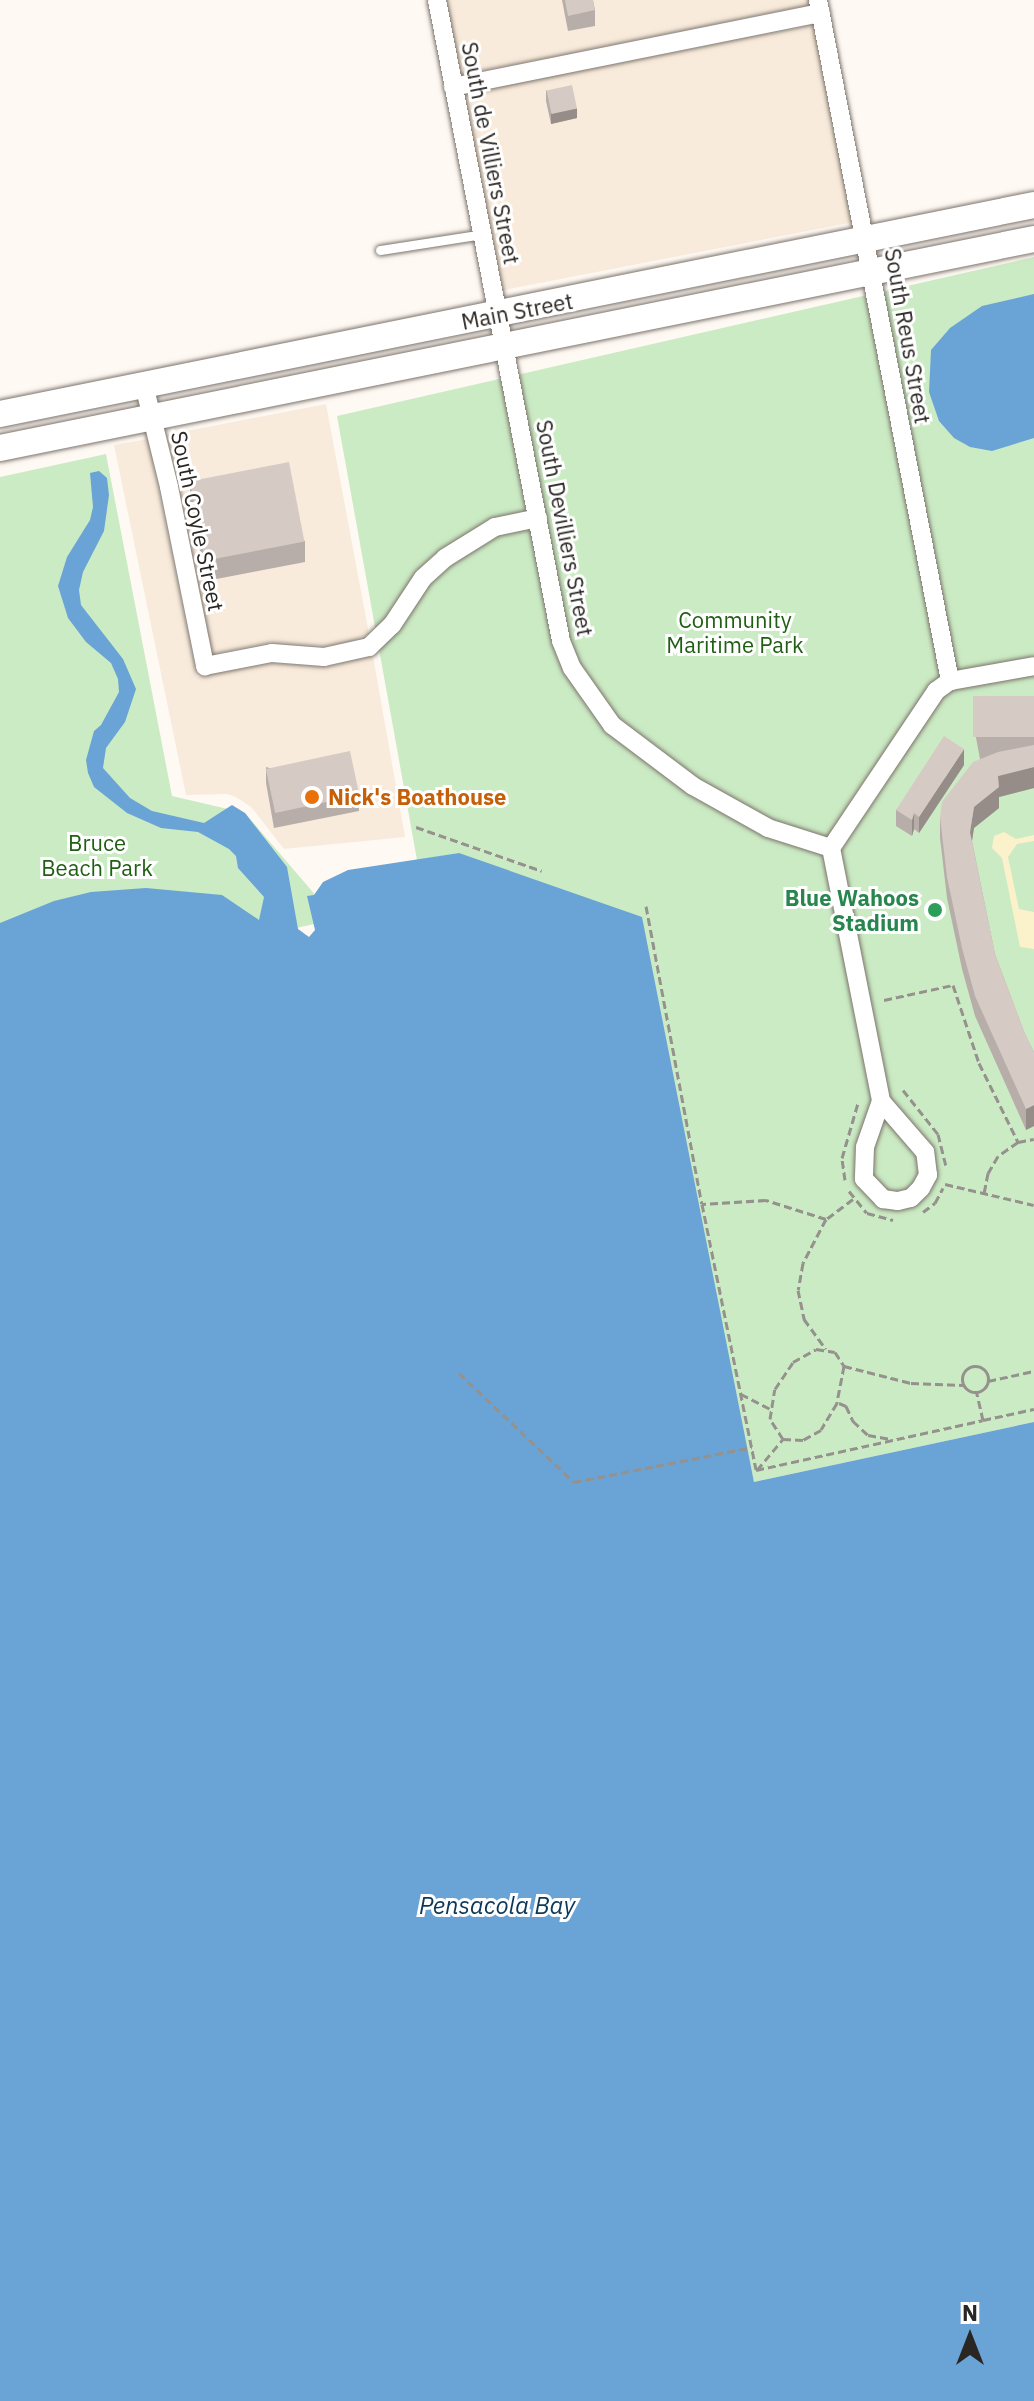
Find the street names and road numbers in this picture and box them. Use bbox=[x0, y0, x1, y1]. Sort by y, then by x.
street label: South de Villiers Street bbox=[457, 40, 525, 266]
street label: South Reus Street bbox=[880, 246, 936, 426]
street label: Main Street bbox=[459, 287, 575, 335]
street label: South Devilliers Street bbox=[531, 418, 599, 638]
street label: South Coyle Street bbox=[166, 429, 230, 613]

